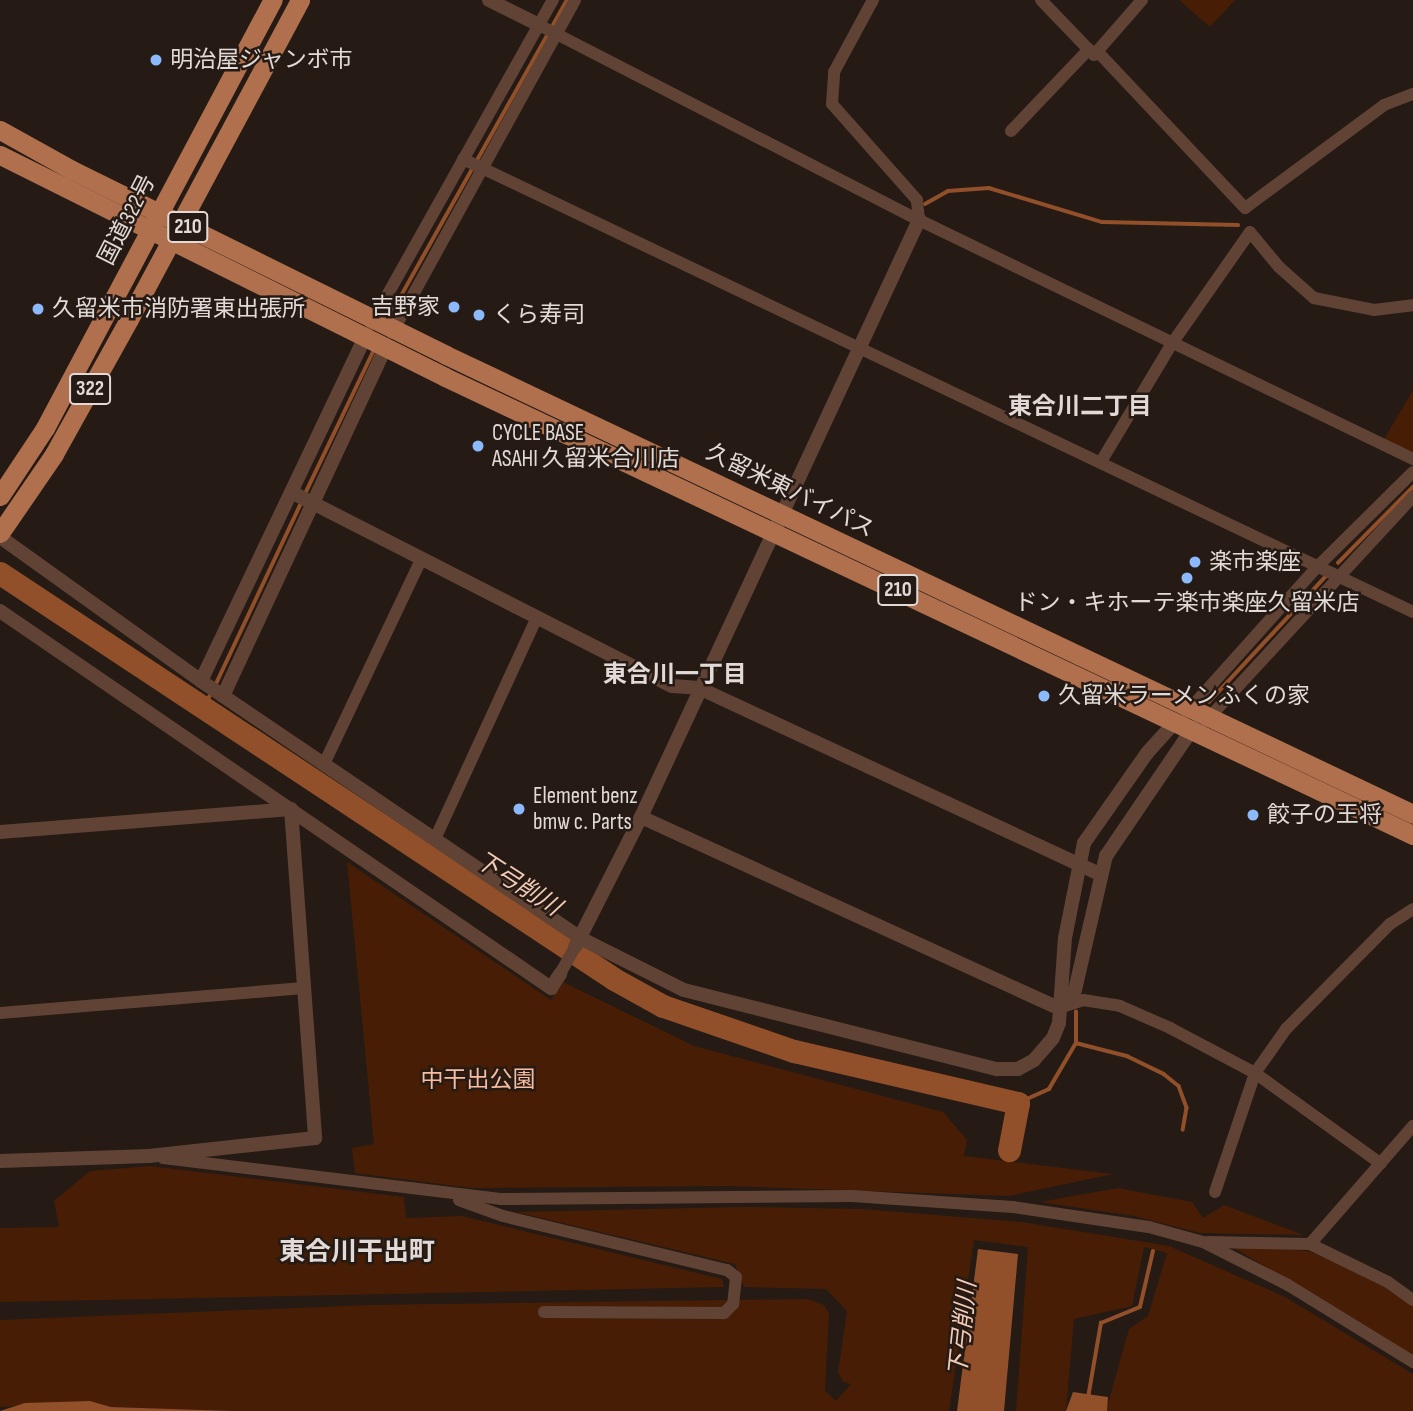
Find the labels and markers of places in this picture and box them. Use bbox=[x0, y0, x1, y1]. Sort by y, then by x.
place label: 明治屋ジャンボ市 bbox=[170, 46, 354, 74]
marker: 明治屋ジャンボ市 bbox=[148, 52, 164, 68]
place label: 吉野家 bbox=[371, 293, 440, 321]
place label: 久留米市消防署東出張所 bbox=[52, 295, 305, 323]
marker: 吉野家 bbox=[446, 299, 462, 315]
marker: 久留米市消防署東出張所 bbox=[30, 301, 46, 317]
place label: くら寿司 bbox=[493, 301, 585, 329]
marker: くら寿司 bbox=[471, 307, 487, 323]
place label: CYCLE BASE ASAHI 久留米合川店 bbox=[492, 419, 680, 473]
marker: CYCLE BASE ASAHI 久留米合川店 bbox=[470, 438, 486, 454]
place label: 楽市楽座 bbox=[1209, 548, 1301, 576]
marker: 楽市楽座 bbox=[1187, 554, 1203, 570]
marker: ドン・キホーテ楽市楽座久留米店 bbox=[1179, 570, 1195, 586]
place label: ドン・キホーテ楽市楽座久留米店 bbox=[1015, 589, 1359, 617]
place label: 久留米ラーメンふくの家 bbox=[1058, 682, 1311, 710]
marker: 久留米ラーメンふくの家 bbox=[1036, 688, 1052, 704]
place label: Element benz bmw c. Parts bbox=[533, 782, 638, 836]
marker: Element benz bmw c. Parts bbox=[511, 801, 527, 817]
place label: 餃子の王将 bbox=[1267, 801, 1382, 829]
marker: 餃子の王将 bbox=[1245, 807, 1261, 823]

